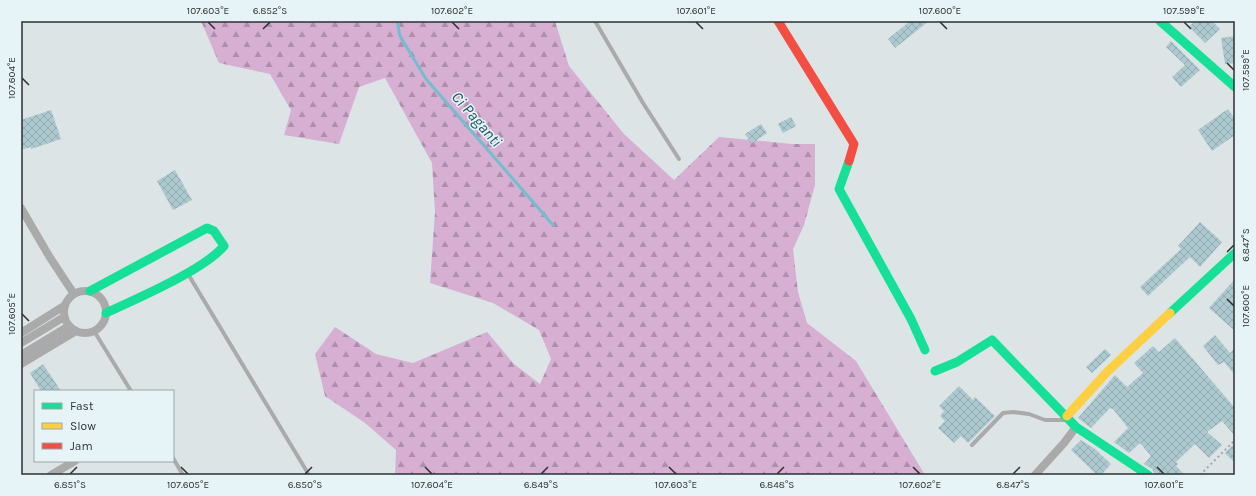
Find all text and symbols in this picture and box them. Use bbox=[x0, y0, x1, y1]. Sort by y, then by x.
text: 107.603°E bbox=[187, 5, 229, 17]
text: 6.852°S bbox=[253, 5, 287, 17]
text: 107.602°E bbox=[431, 5, 473, 17]
text: 107.601°E bbox=[676, 5, 716, 17]
text: 107.600°E bbox=[919, 5, 961, 17]
text: 107.599°E bbox=[1163, 5, 1205, 17]
text: 107.599°E bbox=[1240, 49, 1252, 91]
text: 107.604°E bbox=[6, 57, 18, 99]
water label: Ci Paganti bbox=[448, 87, 506, 151]
text: 6.847°S bbox=[1240, 228, 1252, 262]
text: 107.600°E bbox=[1240, 285, 1252, 327]
text: 107.605°E bbox=[6, 293, 18, 335]
legend bbox=[34, 390, 174, 462]
text: Fast bbox=[70, 399, 94, 413]
text: Slow bbox=[70, 419, 96, 433]
text: Jam bbox=[70, 439, 93, 453]
text: 6.851°S bbox=[54, 479, 86, 491]
text: 107.605°E bbox=[167, 479, 209, 491]
text: 6.850°S bbox=[288, 479, 322, 491]
text: 107.604°E bbox=[411, 479, 453, 491]
text: 6.849°S bbox=[524, 479, 558, 491]
text: 107.603°E bbox=[655, 479, 697, 491]
text: 6.848°S bbox=[760, 479, 794, 491]
text: 107.602°E bbox=[899, 479, 941, 491]
text: 6.847°S bbox=[996, 479, 1030, 491]
text: 107.601°E bbox=[1144, 479, 1184, 491]

